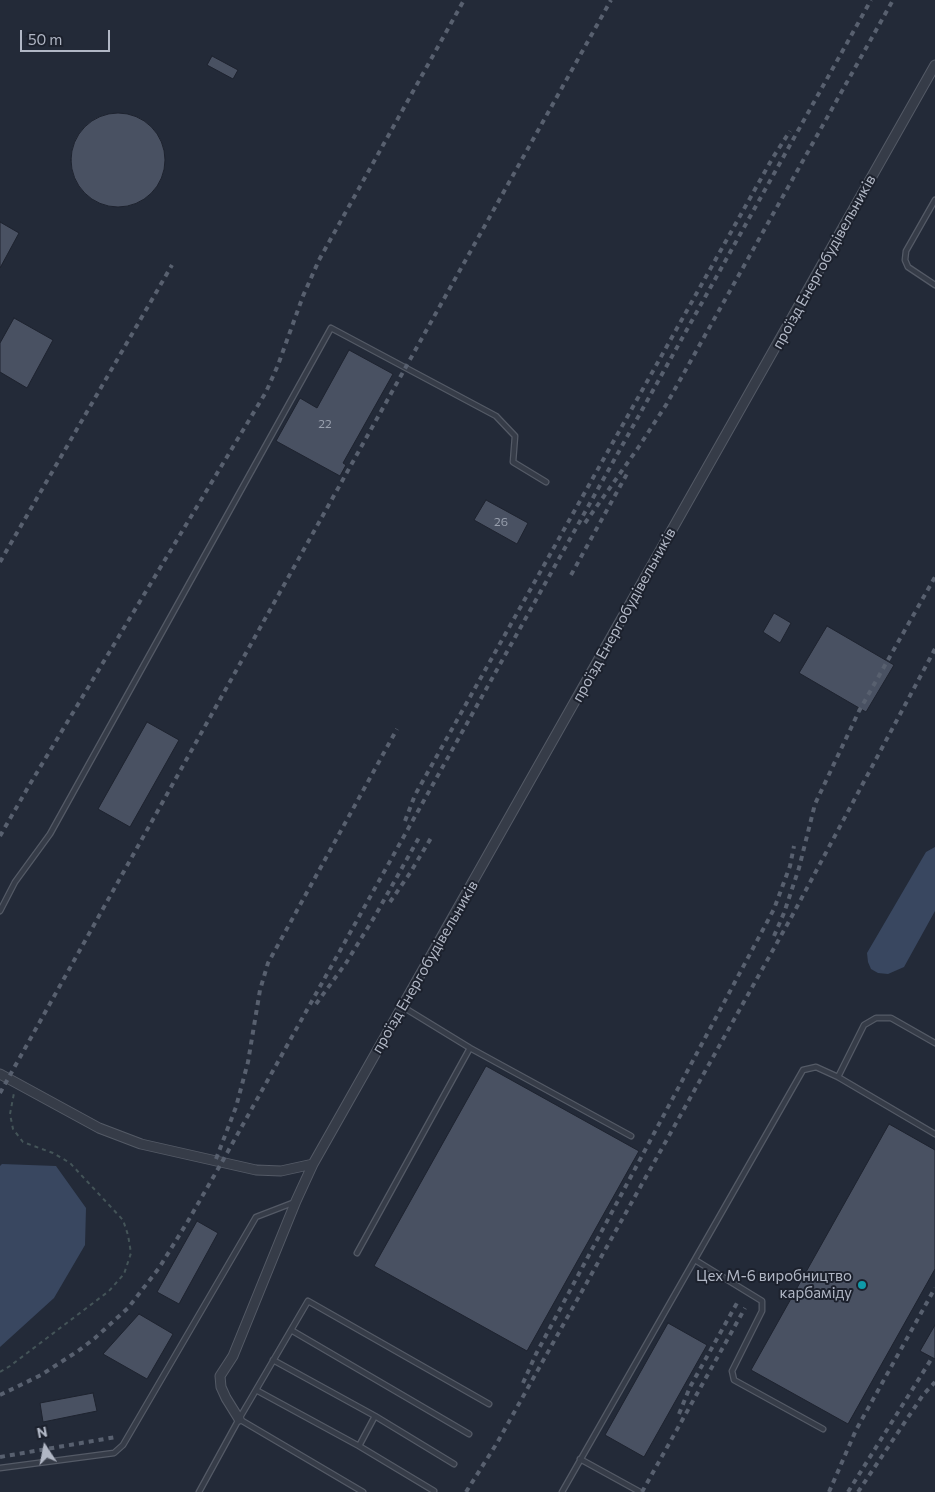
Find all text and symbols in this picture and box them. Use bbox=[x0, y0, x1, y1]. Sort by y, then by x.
scale bar bbox=[22, 20, 112, 52]
text: 50 m bbox=[28, 30, 62, 48]
street label: проїзд Енергобудівельників bbox=[768, 172, 880, 352]
house number: 22 bbox=[318, 417, 332, 431]
house number: 26 bbox=[494, 515, 508, 529]
street label: проїзд Енергобудівельників bbox=[568, 525, 680, 705]
street label: проїзд Енергобудівельників bbox=[368, 877, 482, 1057]
place label: Цех М-6 виробництво карбаміду bbox=[696, 1267, 852, 1302]
marker: Цех М-6 виробництво карбаміду bbox=[856, 1279, 868, 1291]
north arrow bbox=[20, 1422, 70, 1472]
text: N bbox=[35, 1422, 49, 1441]

